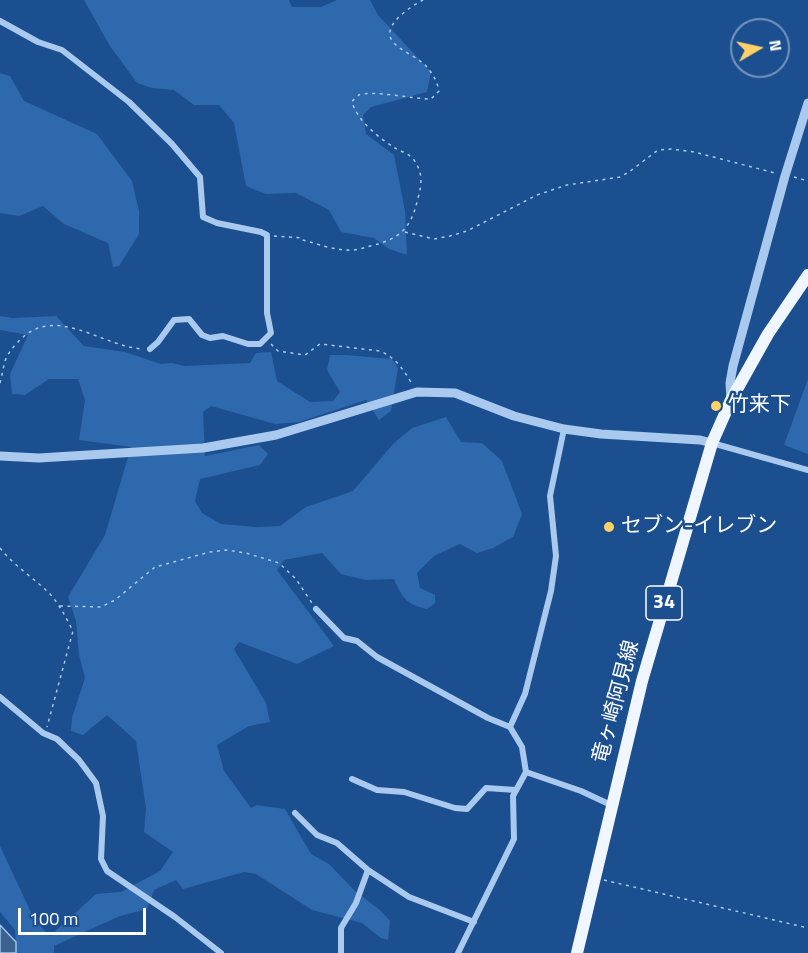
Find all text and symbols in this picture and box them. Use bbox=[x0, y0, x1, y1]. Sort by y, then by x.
north arrow bbox=[730, 18, 790, 78]
text: N bbox=[763, 38, 789, 53]
place label: 竹来下 bbox=[728, 393, 791, 419]
marker: 竹来下 bbox=[709, 399, 723, 413]
place label: セブン-イレブン bbox=[621, 514, 777, 540]
marker: セブン-イレブン bbox=[602, 520, 616, 534]
road number: 34 bbox=[646, 586, 682, 620]
street label: 竜ヶ崎阿見線 bbox=[589, 638, 645, 766]
scale bar bbox=[21, 896, 148, 934]
text: 100 m bbox=[29, 905, 78, 932]

